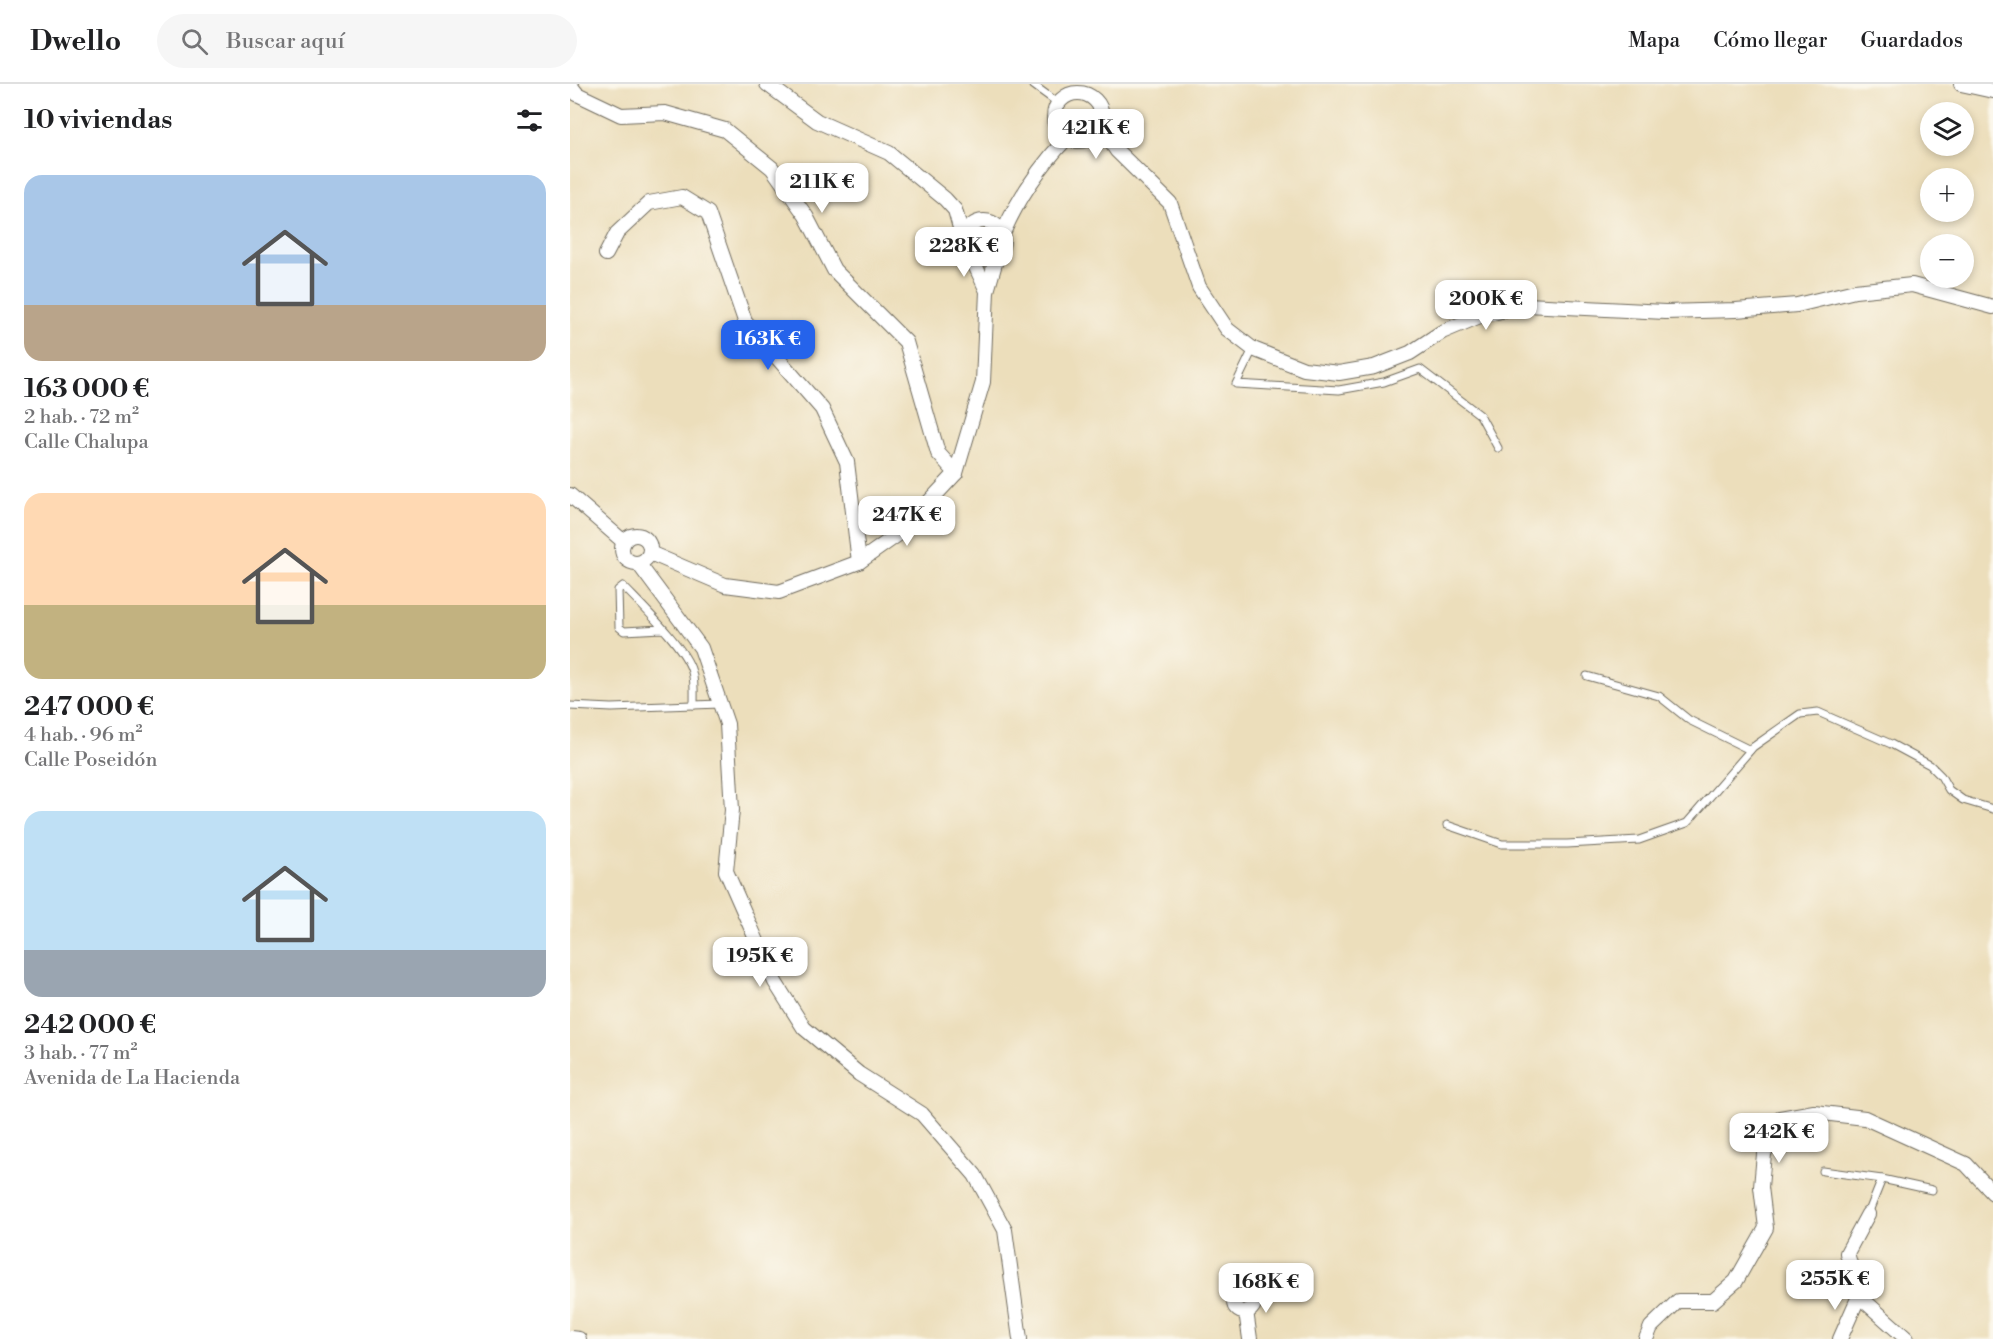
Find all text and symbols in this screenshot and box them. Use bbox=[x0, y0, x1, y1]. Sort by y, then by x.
search box bbox=[157, 14, 577, 68]
text: Dwello bbox=[30, 24, 121, 59]
icon: search bbox=[178, 25, 211, 58]
text: Buscar aquí bbox=[226, 28, 345, 55]
text: Mapa bbox=[1628, 28, 1680, 54]
text: Cómo llegar bbox=[1713, 28, 1828, 54]
text: Guardados bbox=[1861, 28, 1963, 54]
map controls bbox=[1920, 102, 1974, 288]
button: layers bbox=[1920, 102, 1974, 156]
text: 10 viviendas bbox=[24, 104, 172, 136]
icon: filters bbox=[513, 104, 546, 137]
pin: 421K € bbox=[1047, 109, 1145, 160]
text: 421K € bbox=[1062, 116, 1130, 141]
pin: 211K € bbox=[773, 163, 871, 214]
button: + bbox=[1920, 168, 1974, 222]
text: 211K € bbox=[789, 170, 855, 195]
icon: home bbox=[231, 214, 339, 322]
pin: 228K € bbox=[915, 227, 1013, 278]
text: 228K € bbox=[929, 234, 999, 259]
button: − bbox=[1920, 234, 1974, 288]
pin: 200K € bbox=[1437, 280, 1535, 331]
text: 200K € bbox=[1449, 287, 1523, 312]
pin: 163K € bbox=[719, 320, 817, 371]
text: 163K € bbox=[735, 327, 801, 352]
text: 163 000 € bbox=[24, 373, 150, 405]
text: 2 hab. · 72 m² bbox=[24, 405, 139, 430]
text: Calle Chalupa bbox=[24, 430, 149, 455]
pin: 247K € bbox=[858, 496, 956, 547]
text: 247K € bbox=[872, 503, 942, 528]
icon: home bbox=[231, 532, 339, 640]
text: 247 000 € bbox=[24, 691, 154, 723]
text: 4 hab. · 96 m² bbox=[24, 723, 142, 748]
text: Calle Poseidón bbox=[24, 748, 157, 773]
icon: home bbox=[231, 850, 339, 958]
pin: 195K € bbox=[711, 937, 809, 988]
text: 195K € bbox=[727, 944, 793, 969]
text: 242 000 € bbox=[24, 1009, 156, 1041]
text: 3 hab. · 77 m² bbox=[24, 1041, 137, 1066]
text: Avenida de La Hacienda bbox=[24, 1066, 240, 1091]
pin: 242K € bbox=[1730, 1113, 1828, 1164]
text: 242K € bbox=[1744, 1120, 1815, 1145]
pin: 255K € bbox=[1786, 1260, 1884, 1311]
pin: 168K € bbox=[1217, 1263, 1315, 1314]
text: 255K € bbox=[1800, 1267, 1870, 1292]
text: 168K € bbox=[1233, 1270, 1299, 1295]

